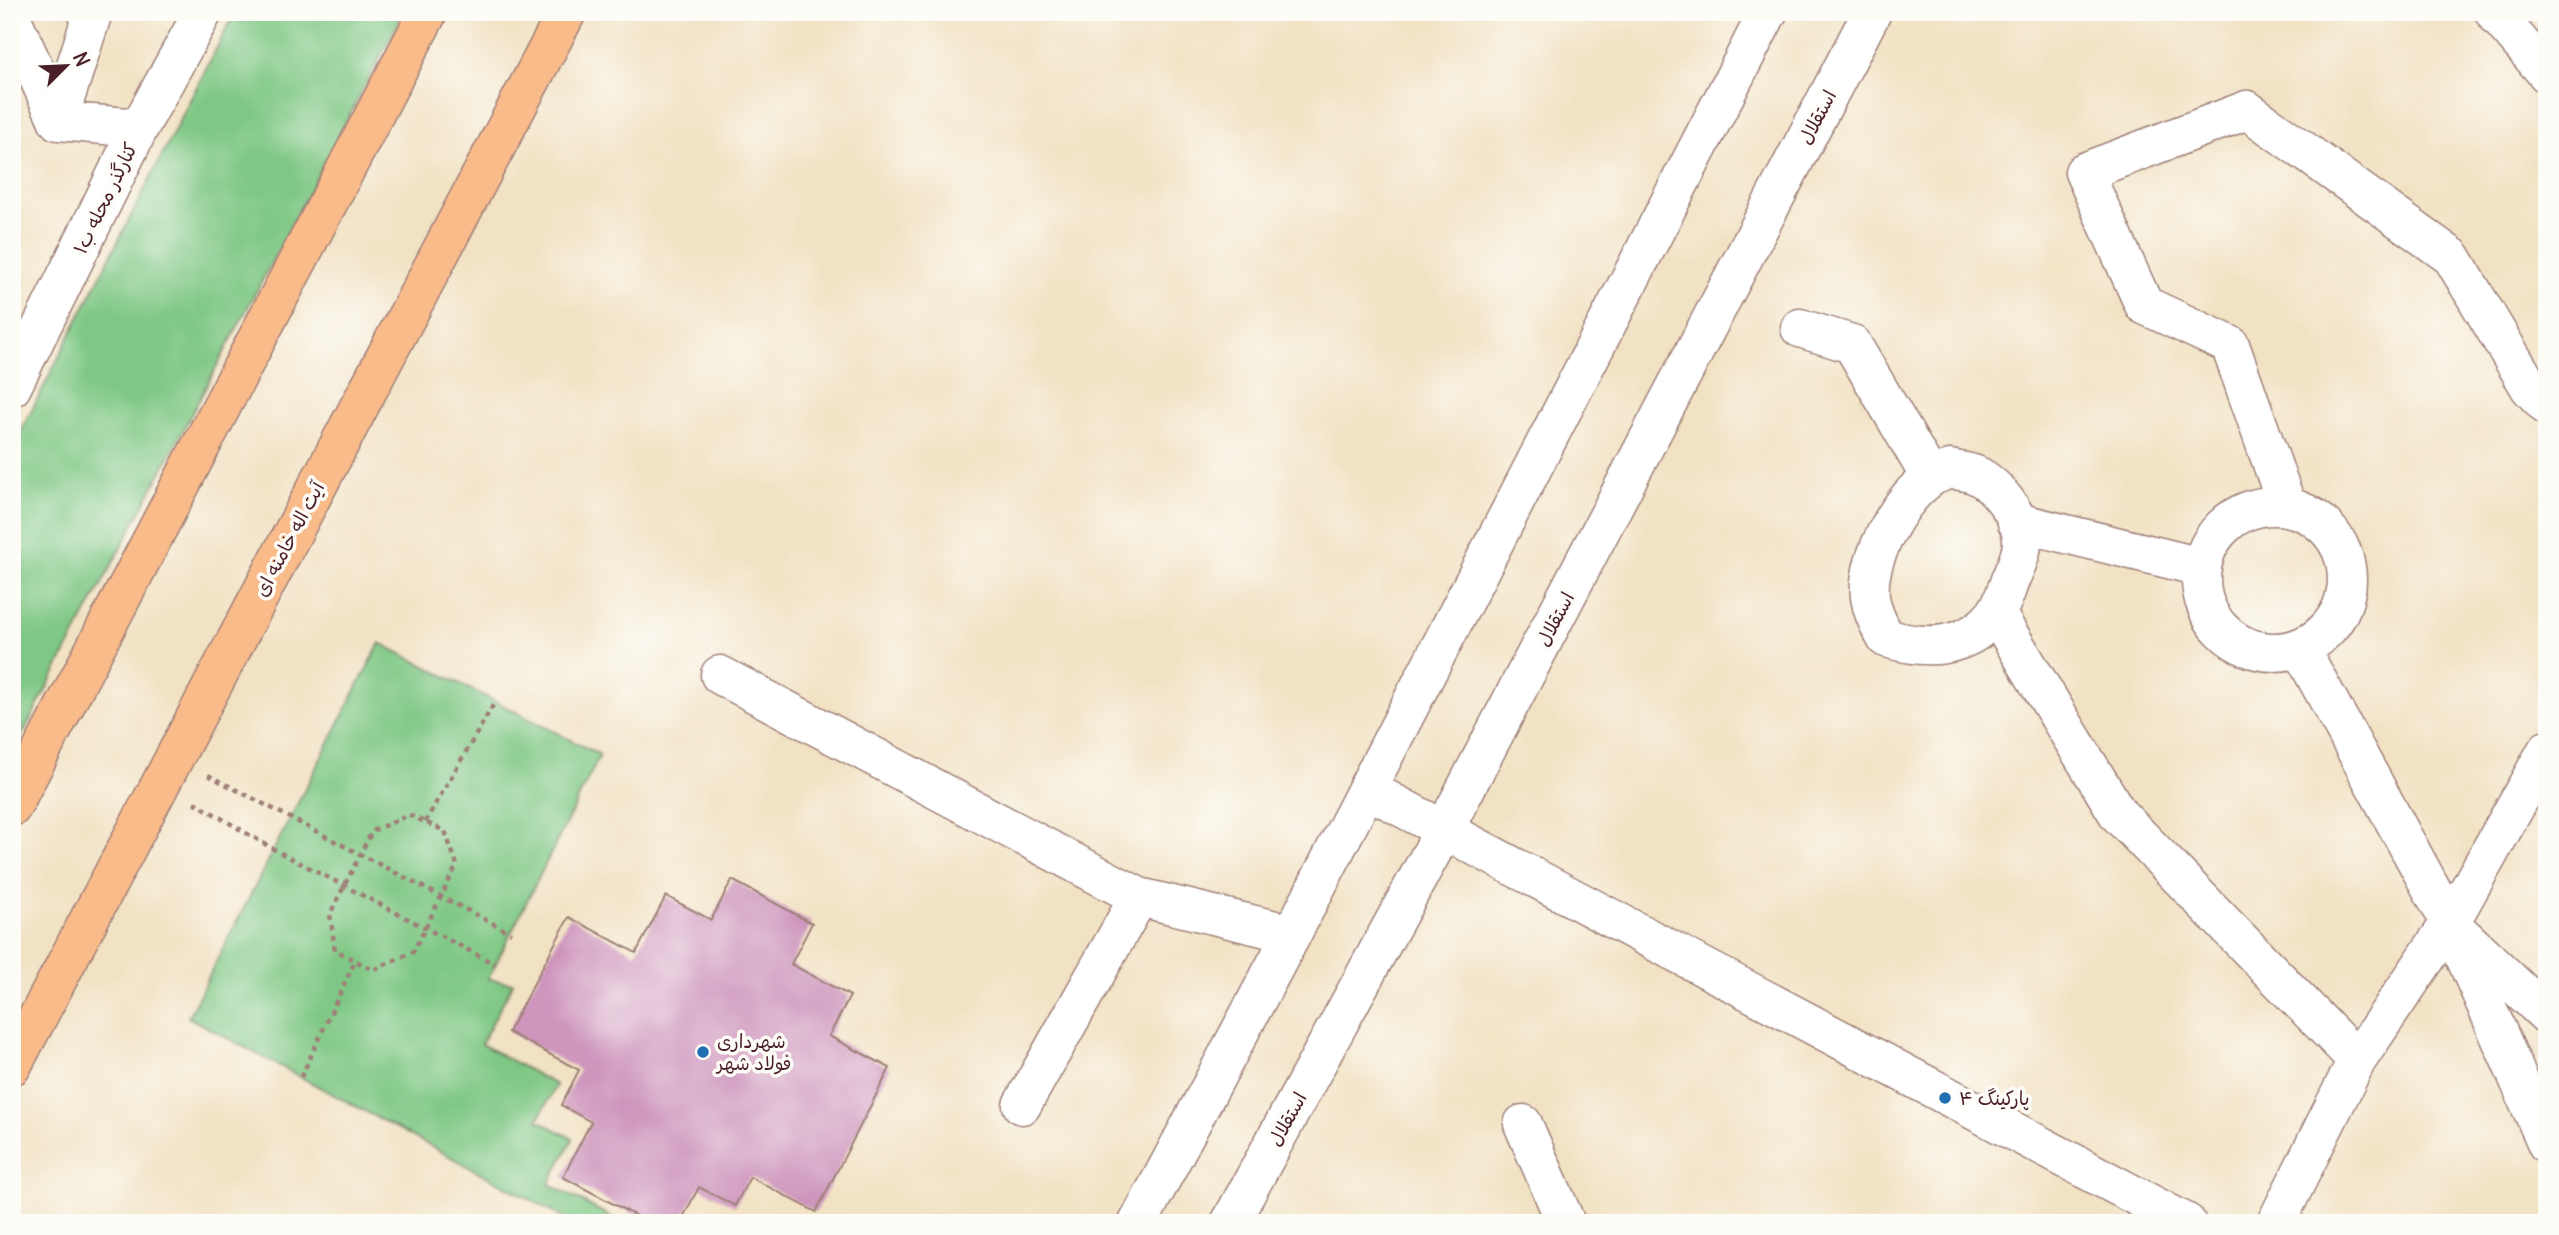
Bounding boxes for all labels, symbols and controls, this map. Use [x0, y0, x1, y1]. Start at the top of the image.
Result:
north arrow [32, 32, 102, 102]
text: N [68, 48, 95, 70]
street label: استقلال [1793, 86, 1841, 148]
street label: کنارگذر محله ب۱ [68, 138, 142, 258]
street label: آیت اله خامنه ای [249, 476, 330, 600]
street label: استقلال [1531, 588, 1579, 650]
place label: شهرداری فولاد شهر [715, 1029, 791, 1075]
marker: شهرداری فولاد شهر [695, 1044, 711, 1060]
place label: پارکینگ ۴ [1959, 1086, 2030, 1111]
street label: استقلال [1262, 1088, 1312, 1150]
marker: پارکینگ ۴ [1937, 1090, 1953, 1106]

